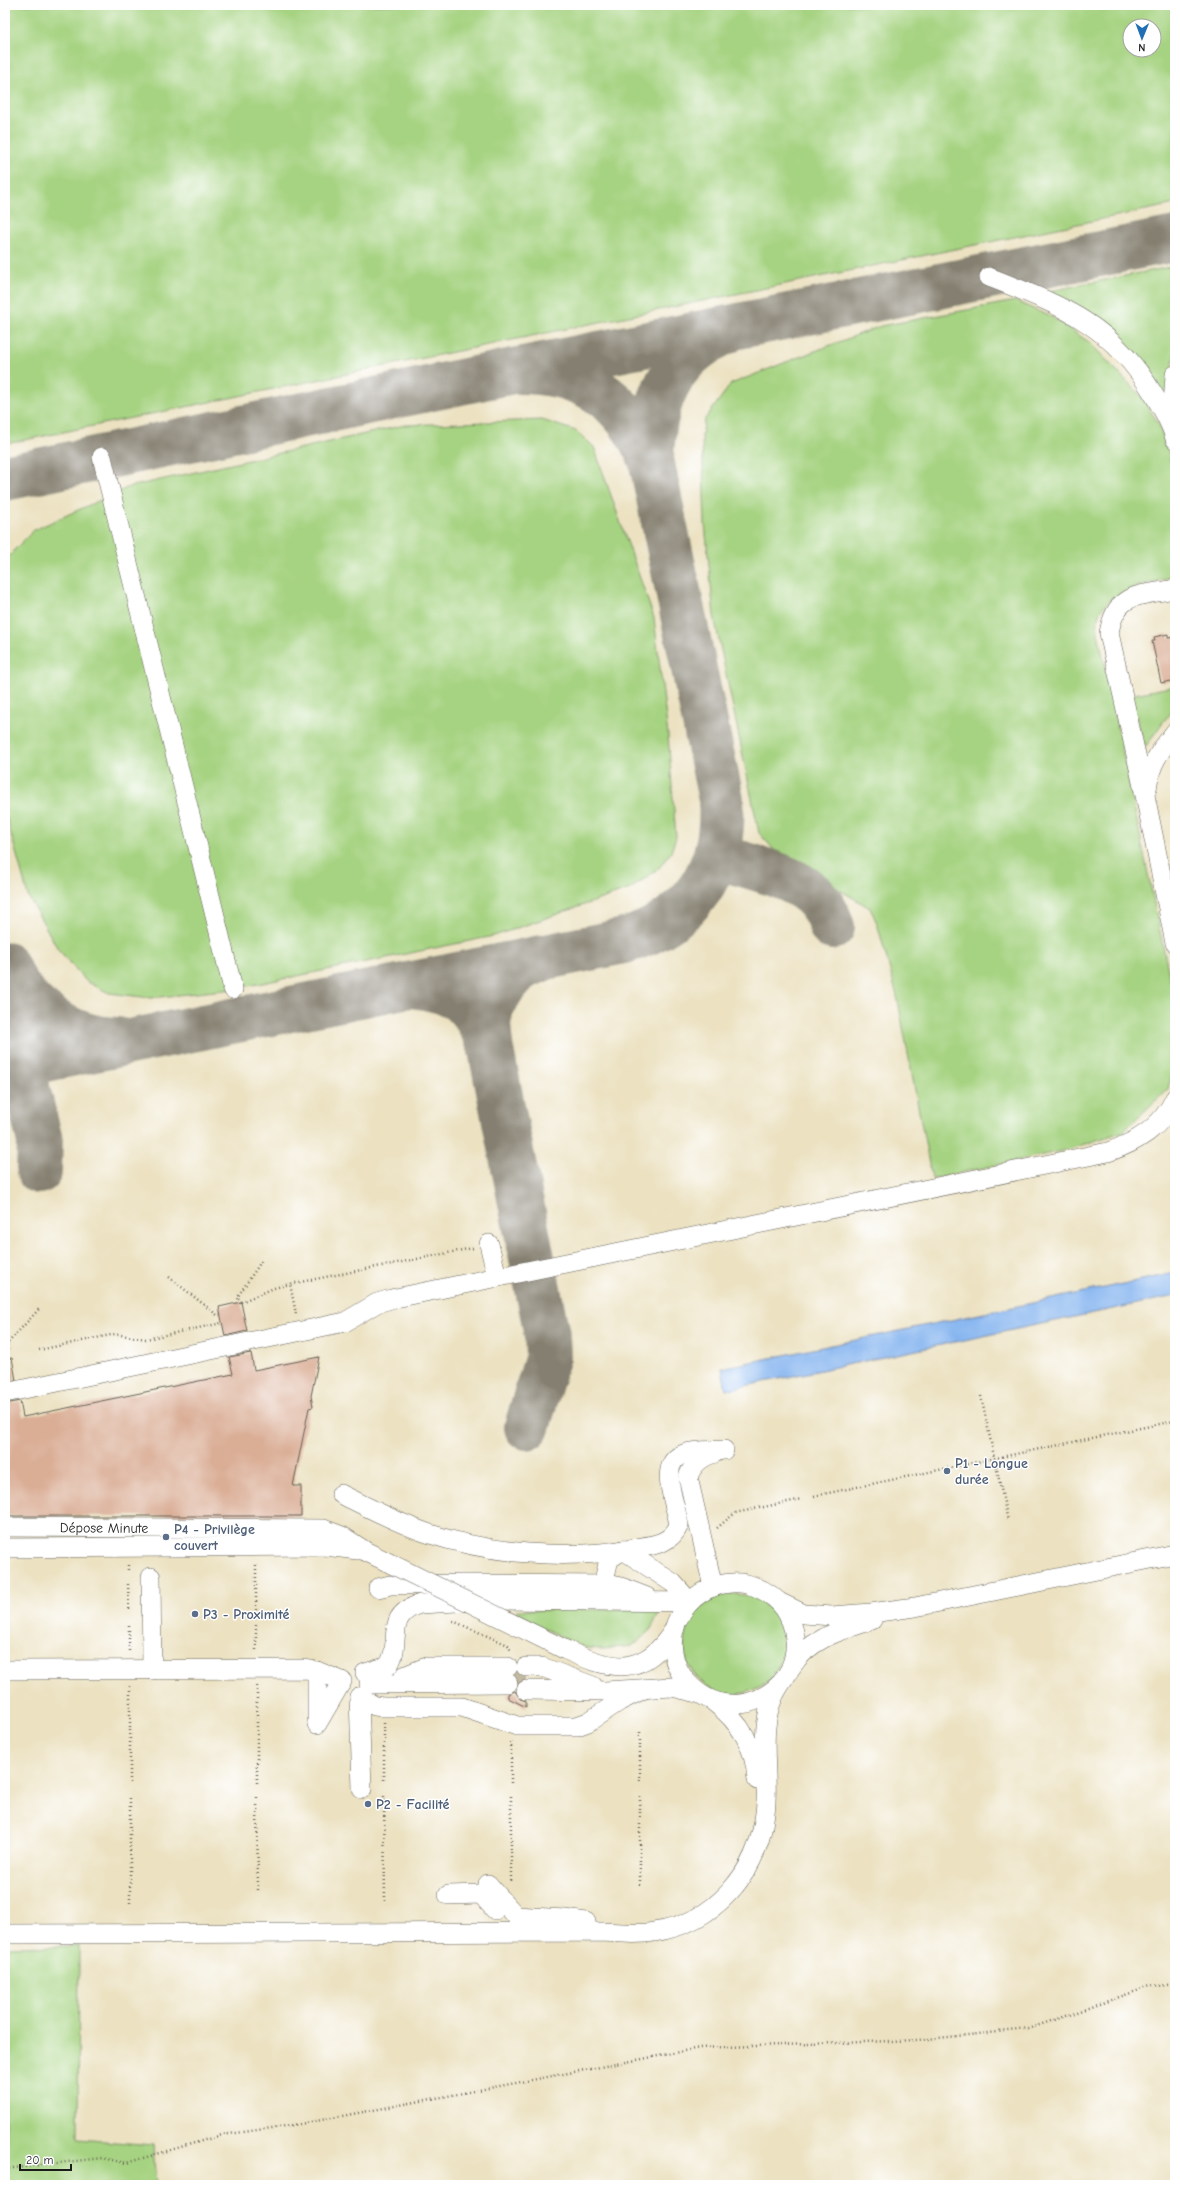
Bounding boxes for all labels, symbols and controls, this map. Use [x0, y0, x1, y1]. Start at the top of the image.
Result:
north arrow [1122, 18, 1162, 58]
text: N [1138, 41, 1146, 54]
place label: P1 - Longue durée [955, 1455, 1028, 1488]
marker: P1 - Longue durée [942, 1466, 952, 1476]
street label: Dépose Minute [60, 1519, 148, 1536]
place label: P4 - Privilège couvert [174, 1521, 255, 1554]
marker: P4 - Privilège couvert [161, 1532, 171, 1542]
place label: P3 - Proximité [203, 1606, 289, 1623]
marker: P3 - Proximité [190, 1609, 200, 1619]
place label: P2 - Facilité [376, 1796, 450, 1813]
marker: P2 - Facilité [363, 1799, 373, 1809]
scale bar [20, 2146, 71, 2172]
text: 20 m [26, 2153, 54, 2167]

